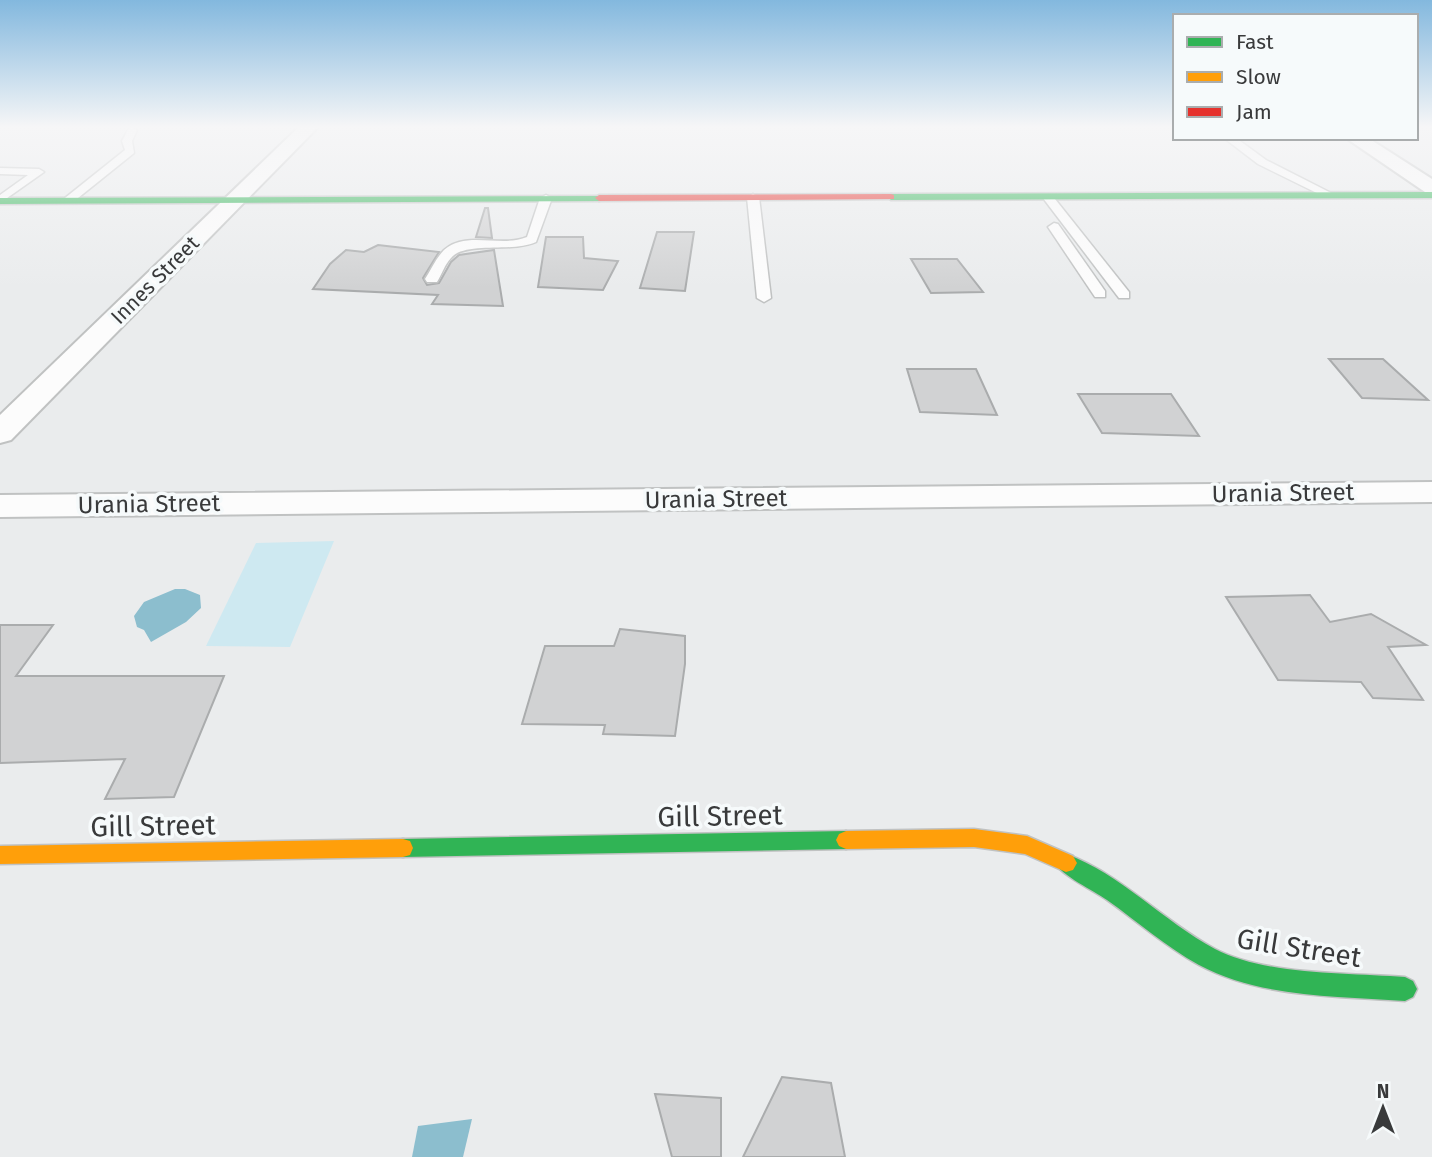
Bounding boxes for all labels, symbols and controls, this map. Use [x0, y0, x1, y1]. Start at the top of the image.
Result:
legend [1173, 14, 1418, 140]
text: Fast [1236, 29, 1274, 55]
text: Slow [1236, 64, 1281, 90]
text: Jam [1236, 99, 1272, 125]
street label: Innes Street [105, 230, 205, 330]
street label: Urania Street [1211, 478, 1355, 508]
street label: Urania Street [644, 484, 788, 514]
street label: Urania Street [77, 489, 221, 519]
street label: Gill Street [657, 798, 784, 834]
street label: Gill Street [90, 808, 217, 844]
street label: Gill Street [1235, 922, 1364, 974]
north arrow [1348, 1073, 1418, 1143]
text: N [1377, 1080, 1389, 1103]

